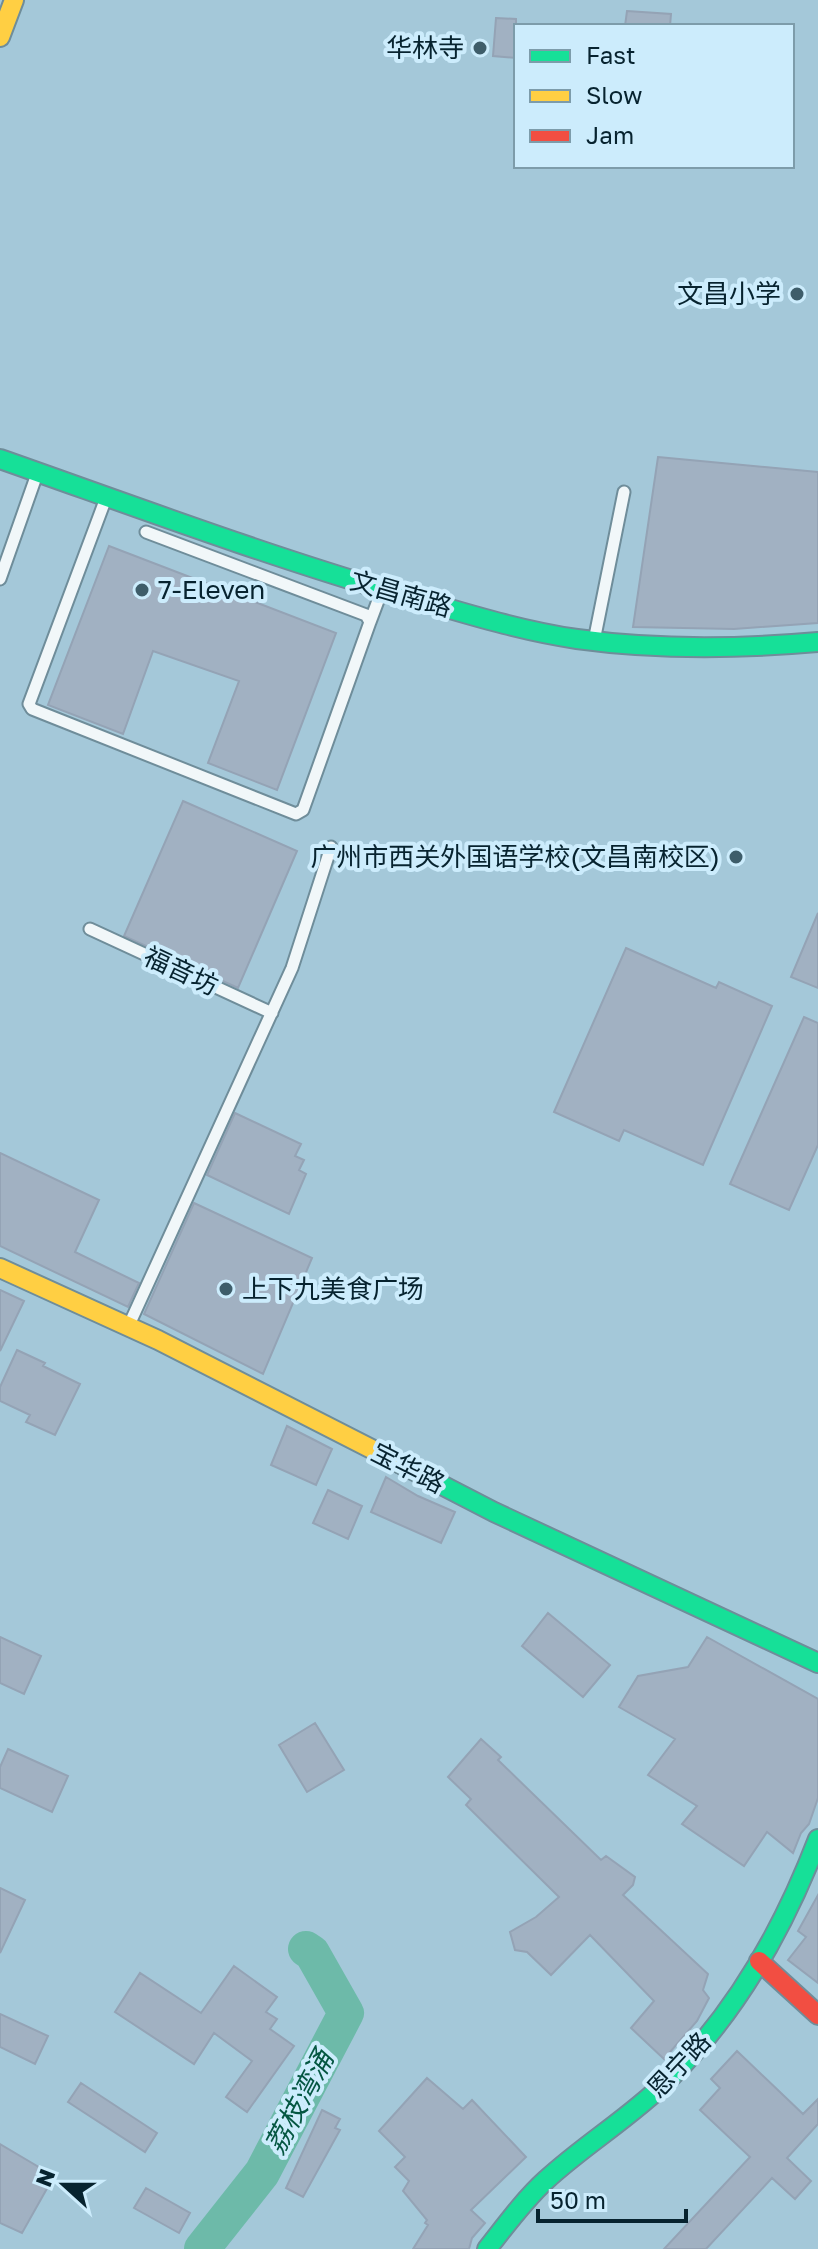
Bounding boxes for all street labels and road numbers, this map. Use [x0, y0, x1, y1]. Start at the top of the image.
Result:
street label: 文昌南路 [347, 564, 455, 623]
street label: 福音坊 [139, 940, 223, 1001]
street label: 宝华路 [366, 1436, 450, 1499]
street label: 恩宁路 [641, 2026, 717, 2104]

